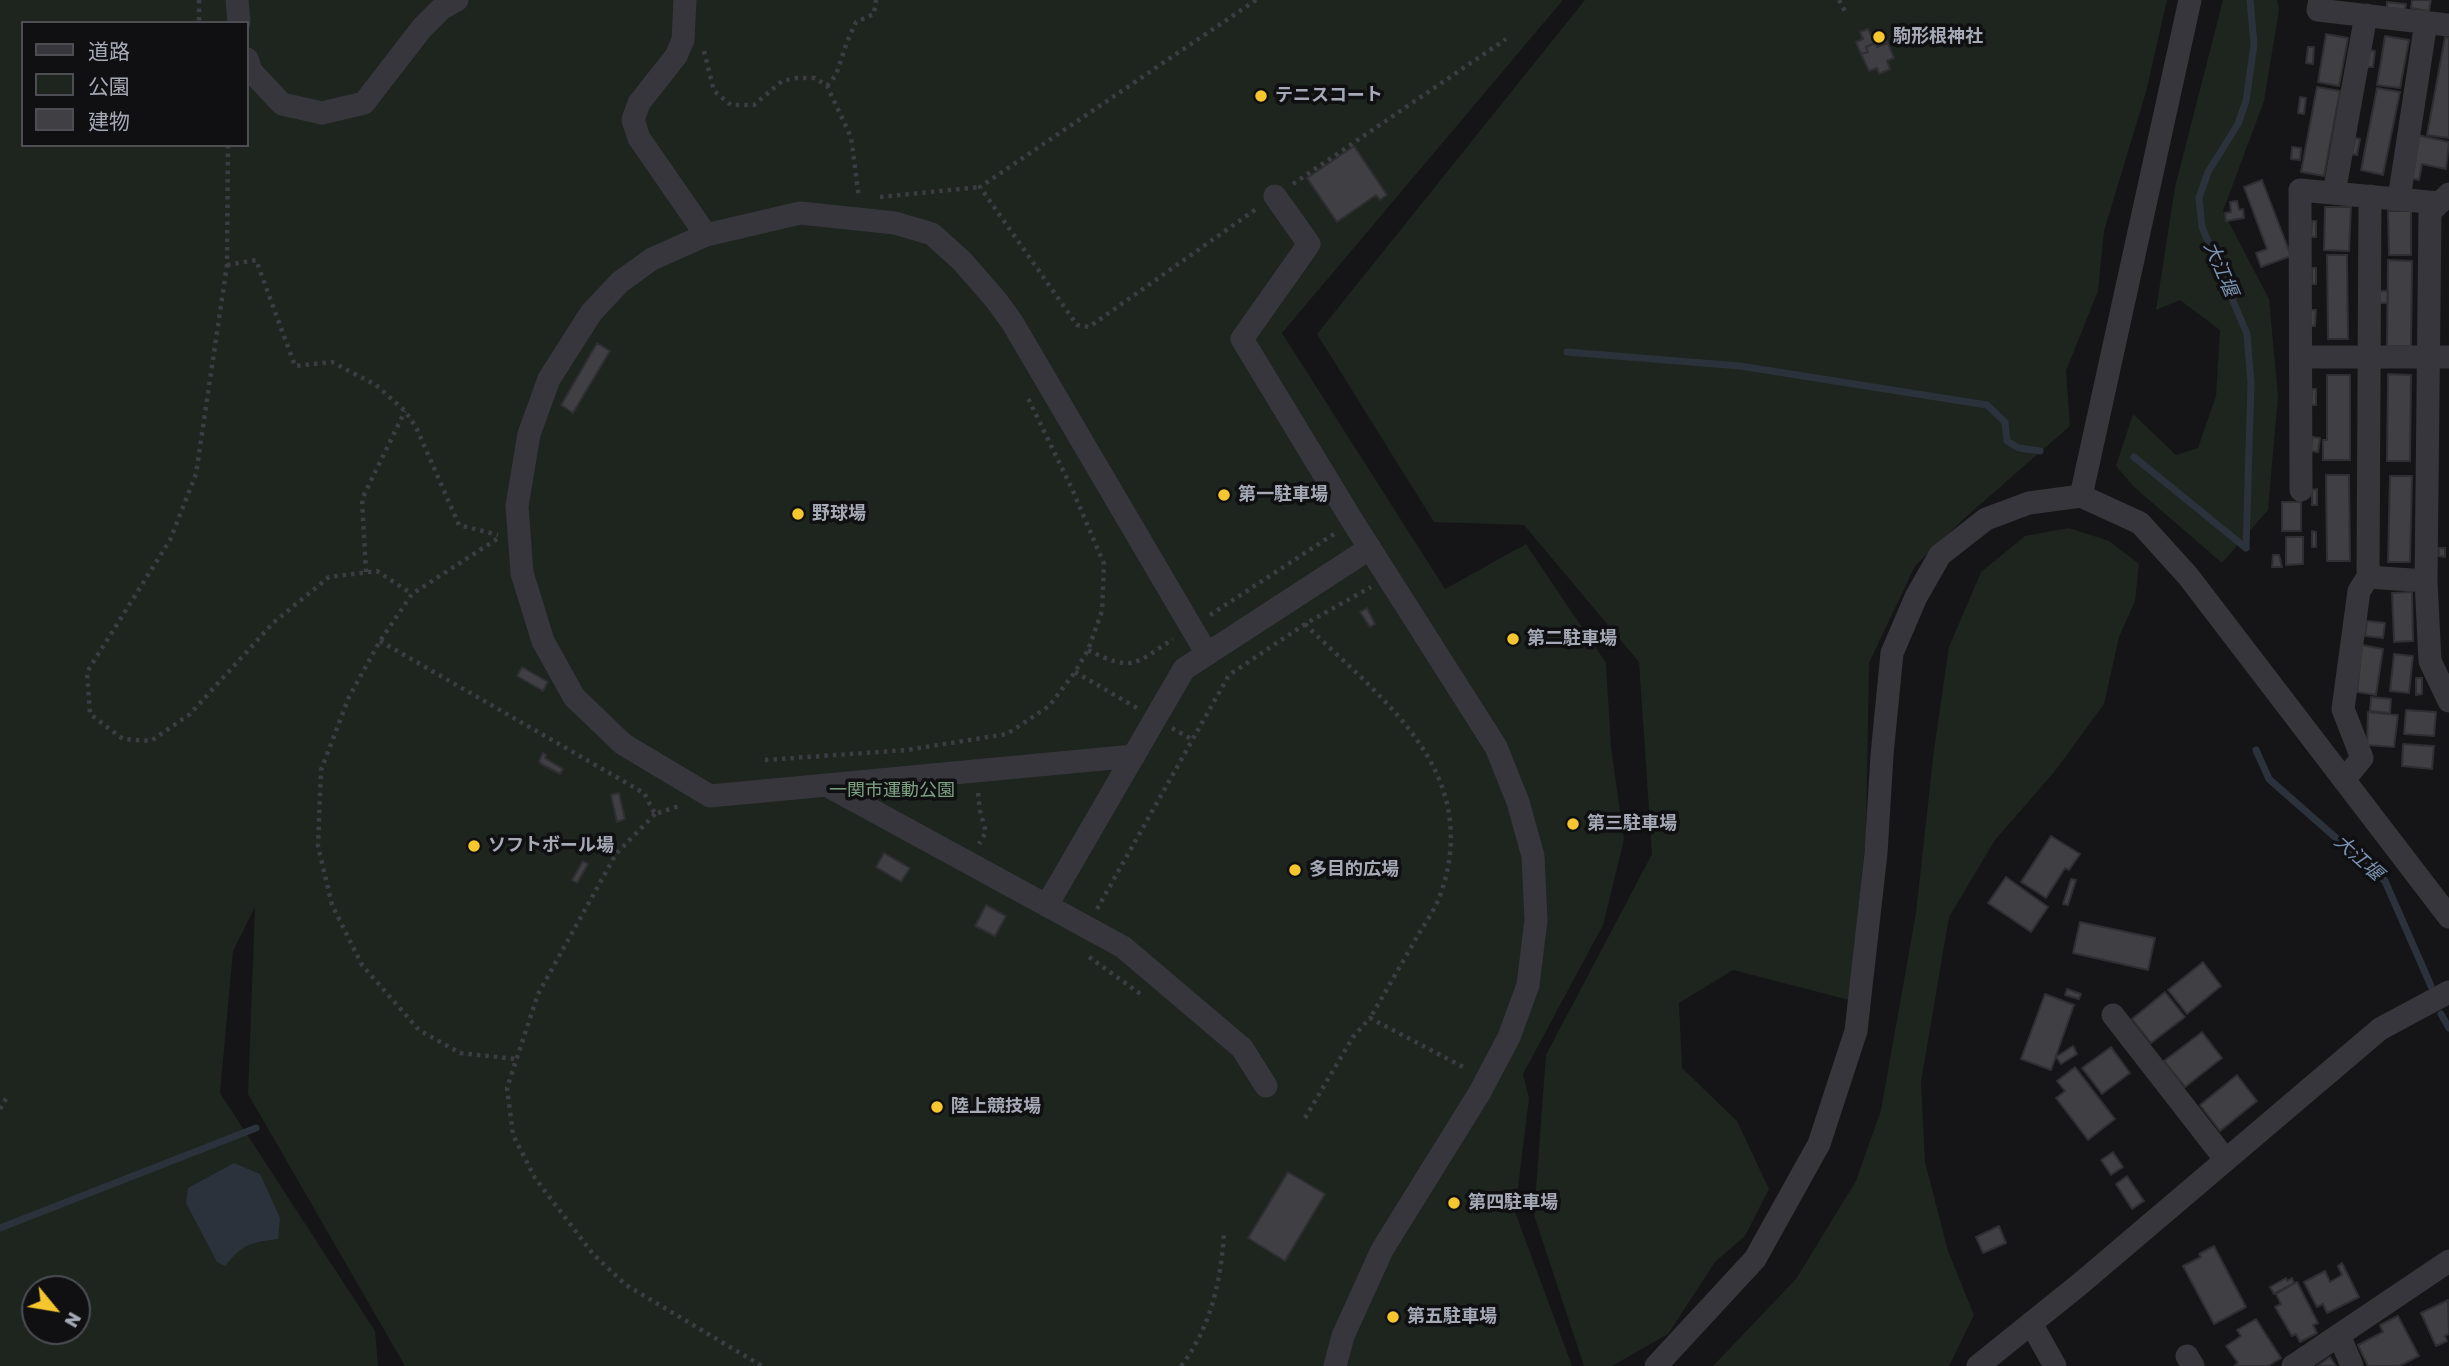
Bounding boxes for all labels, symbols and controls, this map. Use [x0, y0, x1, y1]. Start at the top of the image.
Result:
legend [21, 21, 248, 147]
place label: 駒形根神社 [1893, 26, 1983, 48]
marker: 駒形根神社 [1871, 29, 1887, 45]
text: 道路 [88, 39, 130, 64]
text: 公園 [88, 74, 130, 99]
place label: テニスコート [1275, 85, 1383, 107]
marker: テニスコート [1253, 88, 1269, 104]
text: 建物 [88, 109, 130, 134]
water label: 大江堰 [2198, 238, 2242, 300]
place label: 第一駐車場 [1238, 484, 1328, 506]
marker: 第一駐車場 [1216, 487, 1232, 503]
place label: 野球場 [812, 503, 866, 525]
marker: 野球場 [790, 506, 806, 522]
place label: 第二駐車場 [1527, 628, 1617, 650]
marker: 第二駐車場 [1505, 631, 1521, 647]
park label: 一関市運動公園 [829, 780, 955, 802]
place label: 第三駐車場 [1587, 813, 1677, 835]
marker: 第三駐車場 [1565, 816, 1581, 832]
water label: 大江堰 [2329, 830, 2387, 886]
place label: ソフトボール場 [488, 835, 614, 857]
marker: ソフトボール場 [466, 838, 482, 854]
place label: 多目的広場 [1309, 859, 1399, 881]
marker: 多目的広場 [1287, 862, 1303, 878]
place label: 陸上競技場 [951, 1096, 1041, 1118]
marker: 陸上競技場 [929, 1099, 945, 1115]
place label: 第四駐車場 [1468, 1192, 1558, 1214]
marker: 第四駐車場 [1446, 1195, 1462, 1211]
north arrow [21, 1275, 91, 1345]
place label: 第五駐車場 [1407, 1306, 1497, 1328]
text: N [60, 1308, 86, 1331]
marker: 第五駐車場 [1385, 1309, 1401, 1325]

